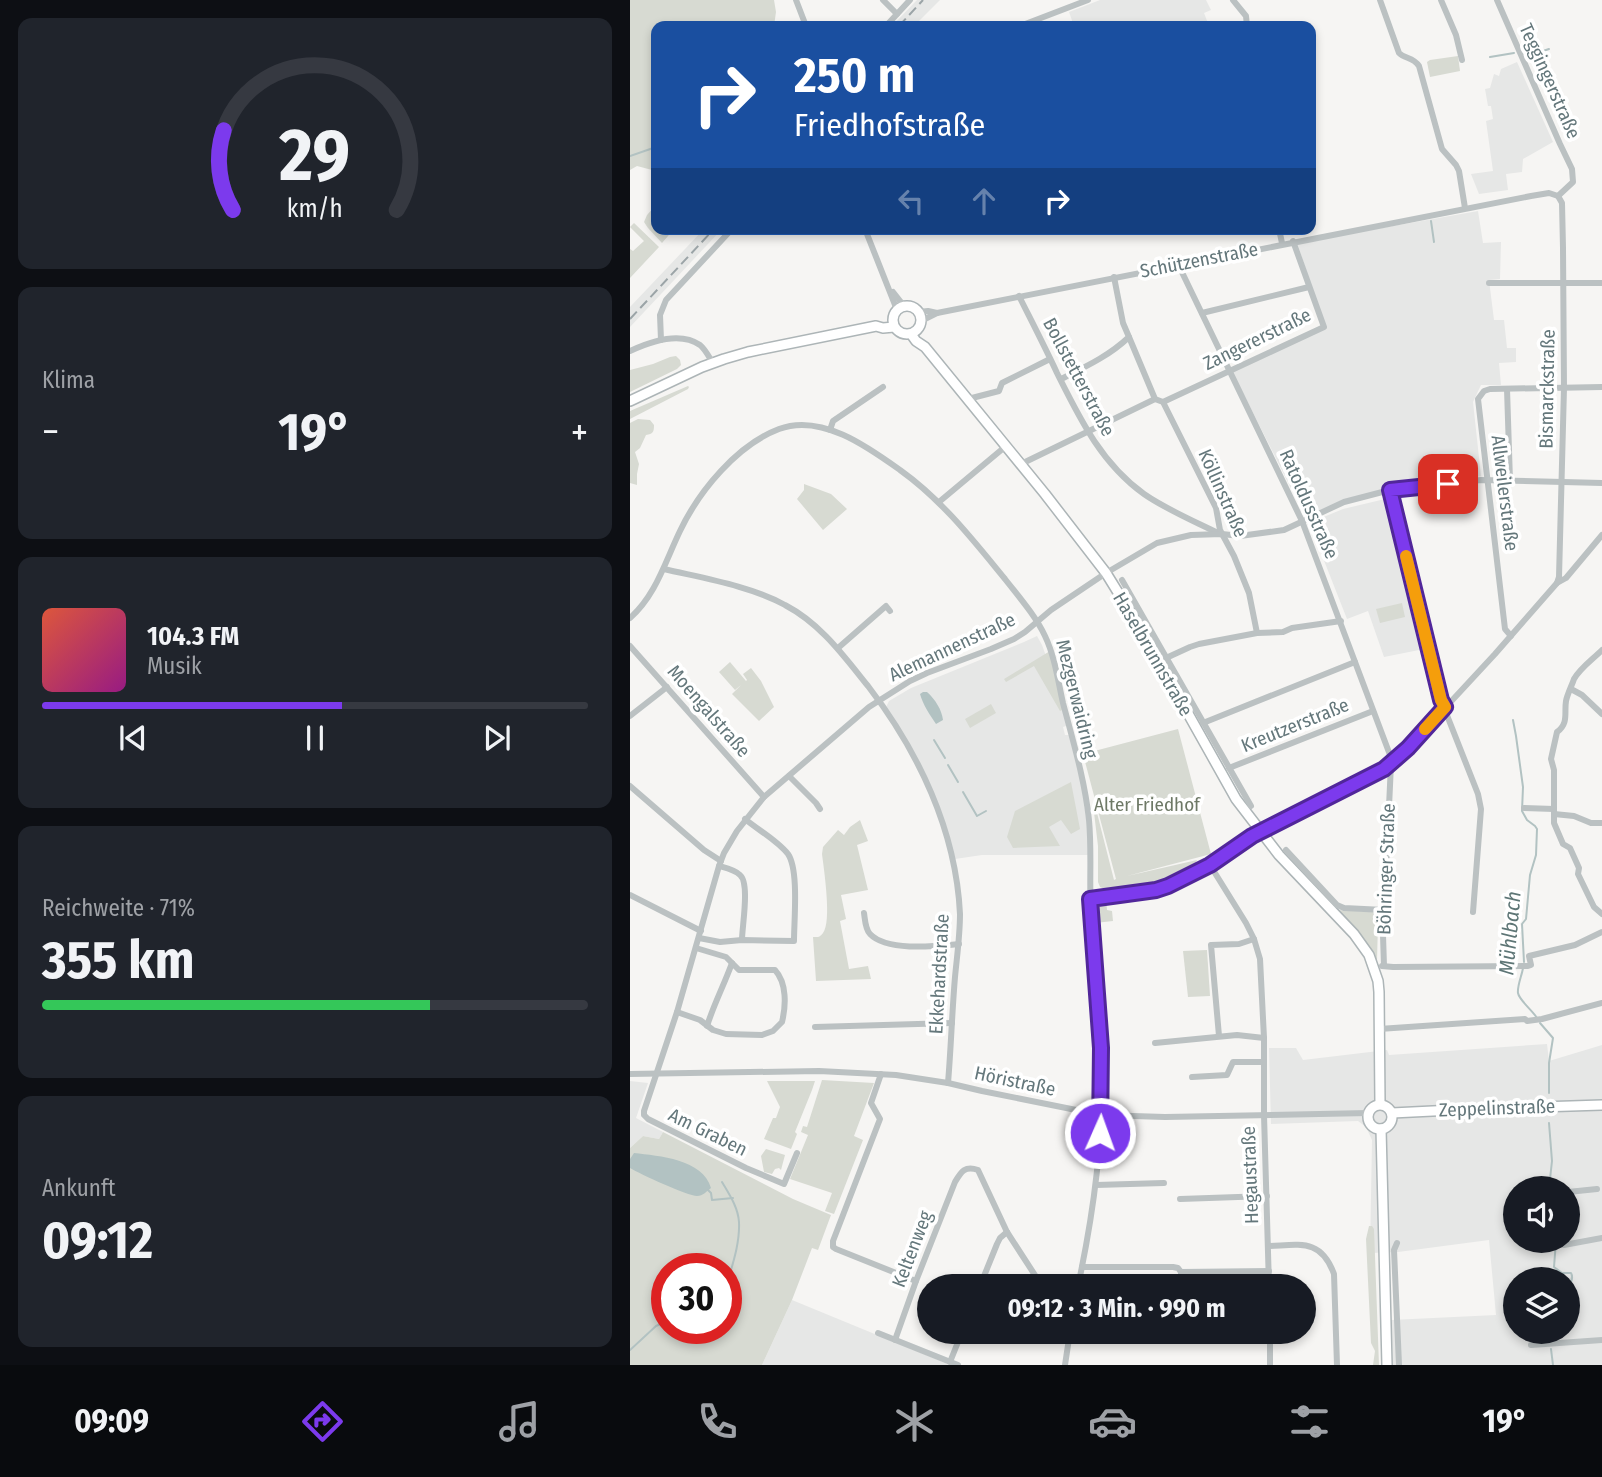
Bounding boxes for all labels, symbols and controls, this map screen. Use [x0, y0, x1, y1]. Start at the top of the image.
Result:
street label: Teggingerstraße [1514, 20, 1586, 142]
text: 250 m [794, 46, 915, 105]
icon: right [679, 49, 770, 140]
text: Friedhofstraße [794, 106, 985, 144]
text: 29 [279, 112, 350, 199]
icon: left [892, 182, 930, 220]
icon: ahead [965, 182, 1003, 220]
icon: right [1038, 182, 1076, 220]
text: km/h [287, 194, 343, 224]
street label: Schützenstraße [1138, 237, 1260, 283]
street label: Zangererstraße [1199, 303, 1315, 375]
street label: Bollstetterstraße [1038, 314, 1120, 440]
street label: Bismarckstraße [1534, 329, 1560, 449]
text: Klima [42, 366, 95, 394]
text: 19° [278, 401, 352, 464]
text: − [42, 409, 59, 455]
text: + [571, 409, 588, 455]
street label: Allweilerstraße [1486, 434, 1524, 552]
street label: Köllinstraße [1193, 445, 1253, 541]
street label: Ratoldusstraße [1275, 446, 1343, 562]
pin [1418, 454, 1478, 514]
icon: arrive [1429, 465, 1467, 503]
street label: Haselbrunnstraße [1108, 588, 1198, 720]
street label: Alemannenstraße [885, 608, 1019, 686]
text: 104.3 FM [147, 621, 239, 652]
street label: Mezgerwaidring [1051, 637, 1103, 761]
text: Musik [147, 652, 202, 680]
street label: Moengalstraße [663, 660, 755, 762]
street label: Kreutzerstraße [1238, 693, 1352, 757]
icon: previous [114, 719, 152, 757]
icon: pause [296, 719, 334, 757]
icon: next [478, 719, 516, 757]
park label: Alter Friedhof [1094, 793, 1201, 816]
street label: Böhringer Straße [1372, 803, 1400, 935]
water label: Mühlbach [1493, 890, 1527, 976]
text: Reichweite · 71% [42, 894, 195, 922]
street label: Ekkehardstraße [924, 913, 954, 1035]
text: 355 km [42, 929, 194, 992]
street label: Höristraße [972, 1061, 1058, 1101]
street label: Zeppelinstraße [1438, 1094, 1556, 1122]
position arrow [1063, 1096, 1137, 1170]
street label: Am Graben [665, 1103, 751, 1161]
street label: Hegaustraße [1237, 1126, 1263, 1224]
text: Ankunft [42, 1174, 116, 1202]
map controls [1503, 1176, 1580, 1344]
button: sound [1503, 1176, 1580, 1253]
street label: Keltenweg [887, 1207, 937, 1291]
text: 09:12 [42, 1209, 153, 1272]
speed limit sign: 30 [651, 1253, 742, 1344]
button: layers [1503, 1267, 1580, 1344]
text: 09:12 · 3 Min. · 990 m [1007, 1293, 1226, 1324]
icon: directions [298, 1397, 347, 1446]
icon: music [495, 1397, 544, 1446]
icon: phone [693, 1397, 742, 1446]
icon: climate [890, 1397, 939, 1446]
icon: car [1088, 1397, 1137, 1446]
icon: filters [1285, 1397, 1334, 1446]
text: 09:09 [74, 1402, 149, 1440]
text: 19° [1483, 1402, 1528, 1440]

